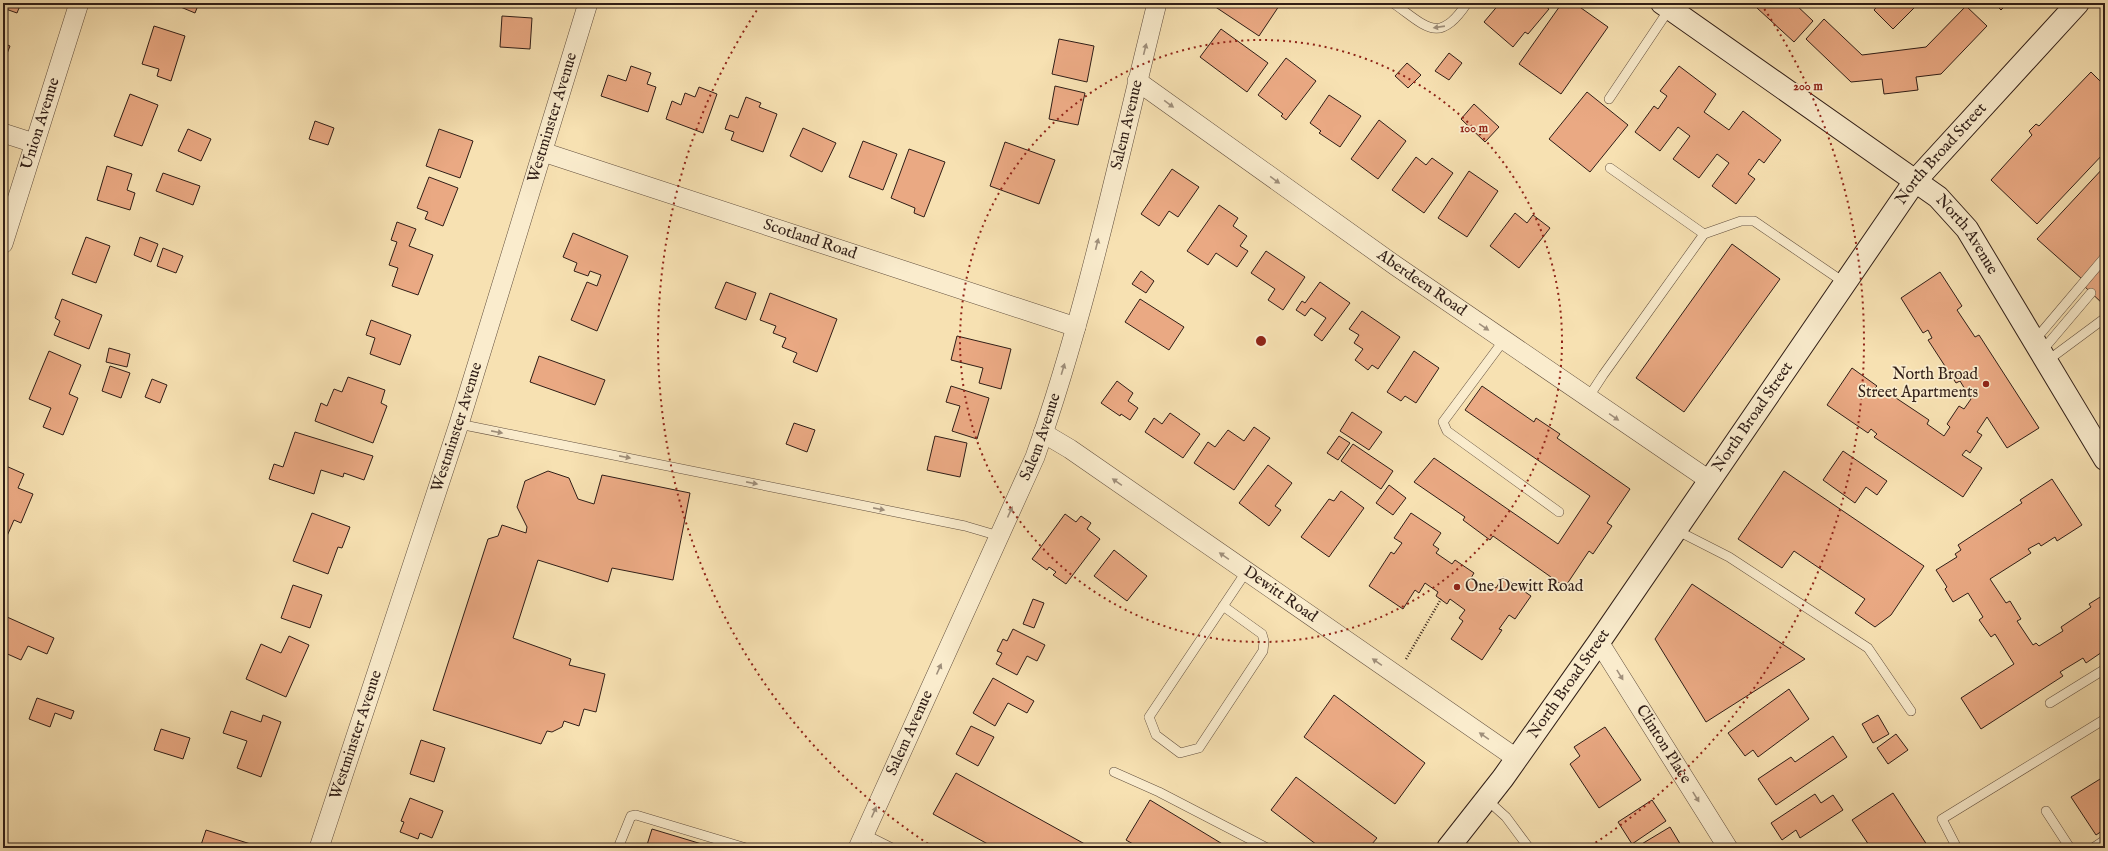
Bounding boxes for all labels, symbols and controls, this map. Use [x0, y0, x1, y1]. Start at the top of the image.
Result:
one-way arrow [1433, 24, 1446, 30]
one-way arrow [1143, 43, 1149, 56]
street label: Westminster Avenue [524, 50, 582, 185]
street label: Union Avenue [17, 75, 65, 172]
street label: Salem Avenue [1107, 78, 1148, 172]
text: 200 m [1793, 79, 1823, 94]
street label: North Broad Street [1891, 99, 1992, 209]
one-way arrow [1164, 100, 1174, 108]
text: 100 m [1460, 121, 1489, 136]
one-way arrow [1269, 176, 1280, 184]
street label: North Avenue [1931, 191, 2002, 278]
street label: Scotland Road [761, 215, 860, 264]
one-way arrow [1094, 237, 1100, 249]
street label: Aberdeen Road [1372, 245, 1470, 321]
one-way arrow [1479, 323, 1489, 331]
centre of rings [1254, 334, 1268, 348]
street label: North Broad Street [1708, 358, 1798, 476]
street label: Westminster Avenue [427, 360, 487, 495]
one-way arrow [1060, 363, 1066, 375]
place label: North Broad Street Apartments [1858, 365, 1978, 403]
marker: North Broad Street Apartments [1981, 379, 1991, 389]
street label: Salem Avenue [1016, 391, 1066, 484]
one-way arrow [1609, 413, 1620, 420]
one-way arrow [491, 429, 503, 435]
one-way arrow [618, 455, 631, 461]
one-way arrow [1112, 478, 1123, 486]
one-way arrow [746, 480, 758, 486]
one-way arrow [873, 506, 886, 512]
one-way arrow [1007, 506, 1013, 517]
one-way arrow [1219, 552, 1229, 560]
street label: Dewitt Road [1239, 562, 1321, 627]
place label: One Dewitt Road [1465, 577, 1584, 597]
marker: One Dewitt Road [1452, 582, 1462, 592]
street label: North Broad Street [1524, 625, 1615, 743]
one-way arrow [1372, 658, 1382, 666]
one-way arrow [936, 663, 942, 674]
street label: Westminster Avenue [326, 668, 387, 802]
one-way arrow [1616, 669, 1623, 681]
street label: Salem Avenue [882, 687, 938, 779]
street label: Clinton Place [1631, 701, 1695, 788]
one-way arrow [1479, 732, 1489, 740]
one-way arrow [1692, 792, 1700, 802]
one-way arrow [871, 807, 877, 818]

